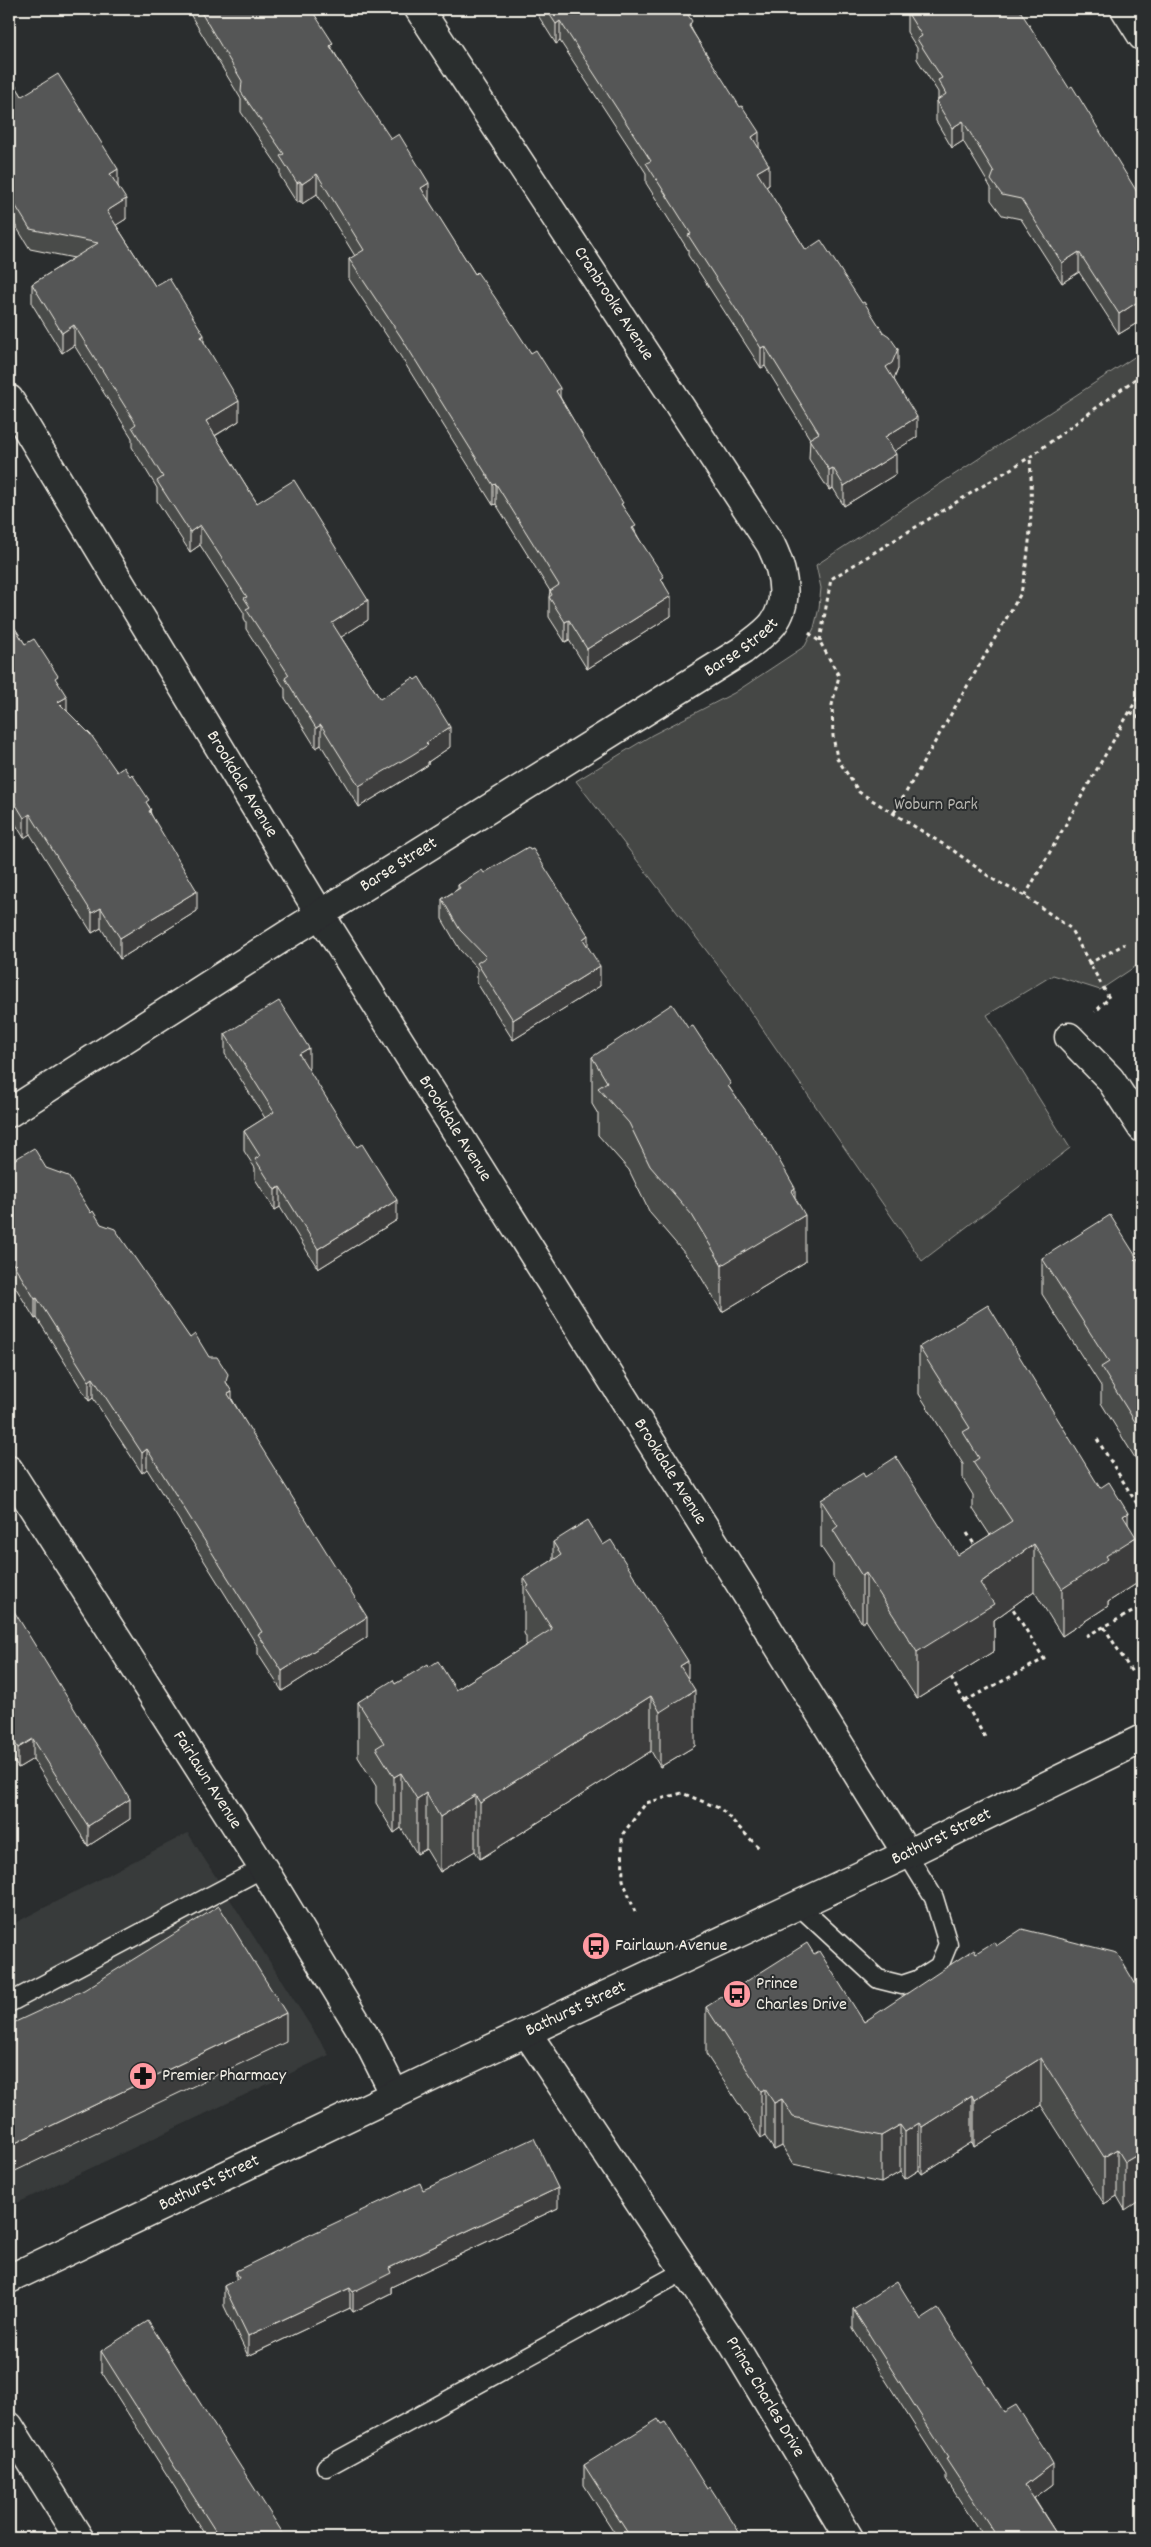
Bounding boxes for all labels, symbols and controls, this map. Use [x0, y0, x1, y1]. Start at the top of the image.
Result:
street label: Cranbrooke Avenue [567, 242, 659, 366]
street label: Barse Street [700, 613, 786, 684]
street label: Brookdale Avenue [200, 726, 284, 843]
park label: Woburn Park [894, 793, 978, 818]
street label: Barse Street [355, 831, 443, 899]
street label: Brookdale Avenue [412, 1071, 497, 1187]
street label: Brookdale Avenue [627, 1414, 713, 1530]
street label: Fairlawn Avenue [166, 1726, 248, 1834]
street label: Bathurst Street [887, 1802, 996, 1872]
bus stop icon: Fairlawn Avenue [581, 1931, 611, 1961]
place label: Fairlawn Avenue [615, 1934, 728, 1959]
place label: Prince Charles Drive [756, 1972, 847, 2018]
street label: Bathurst Street [522, 1975, 631, 2043]
bus stop icon: Prince Charles Drive [722, 1979, 752, 2009]
pharmacy icon: Premier Pharmacy [128, 2061, 158, 2091]
place label: Premier Pharmacy [162, 2064, 287, 2089]
street label: Bathurst Street [155, 2148, 264, 2218]
street label: Prince Charles Drive [719, 2332, 811, 2462]

